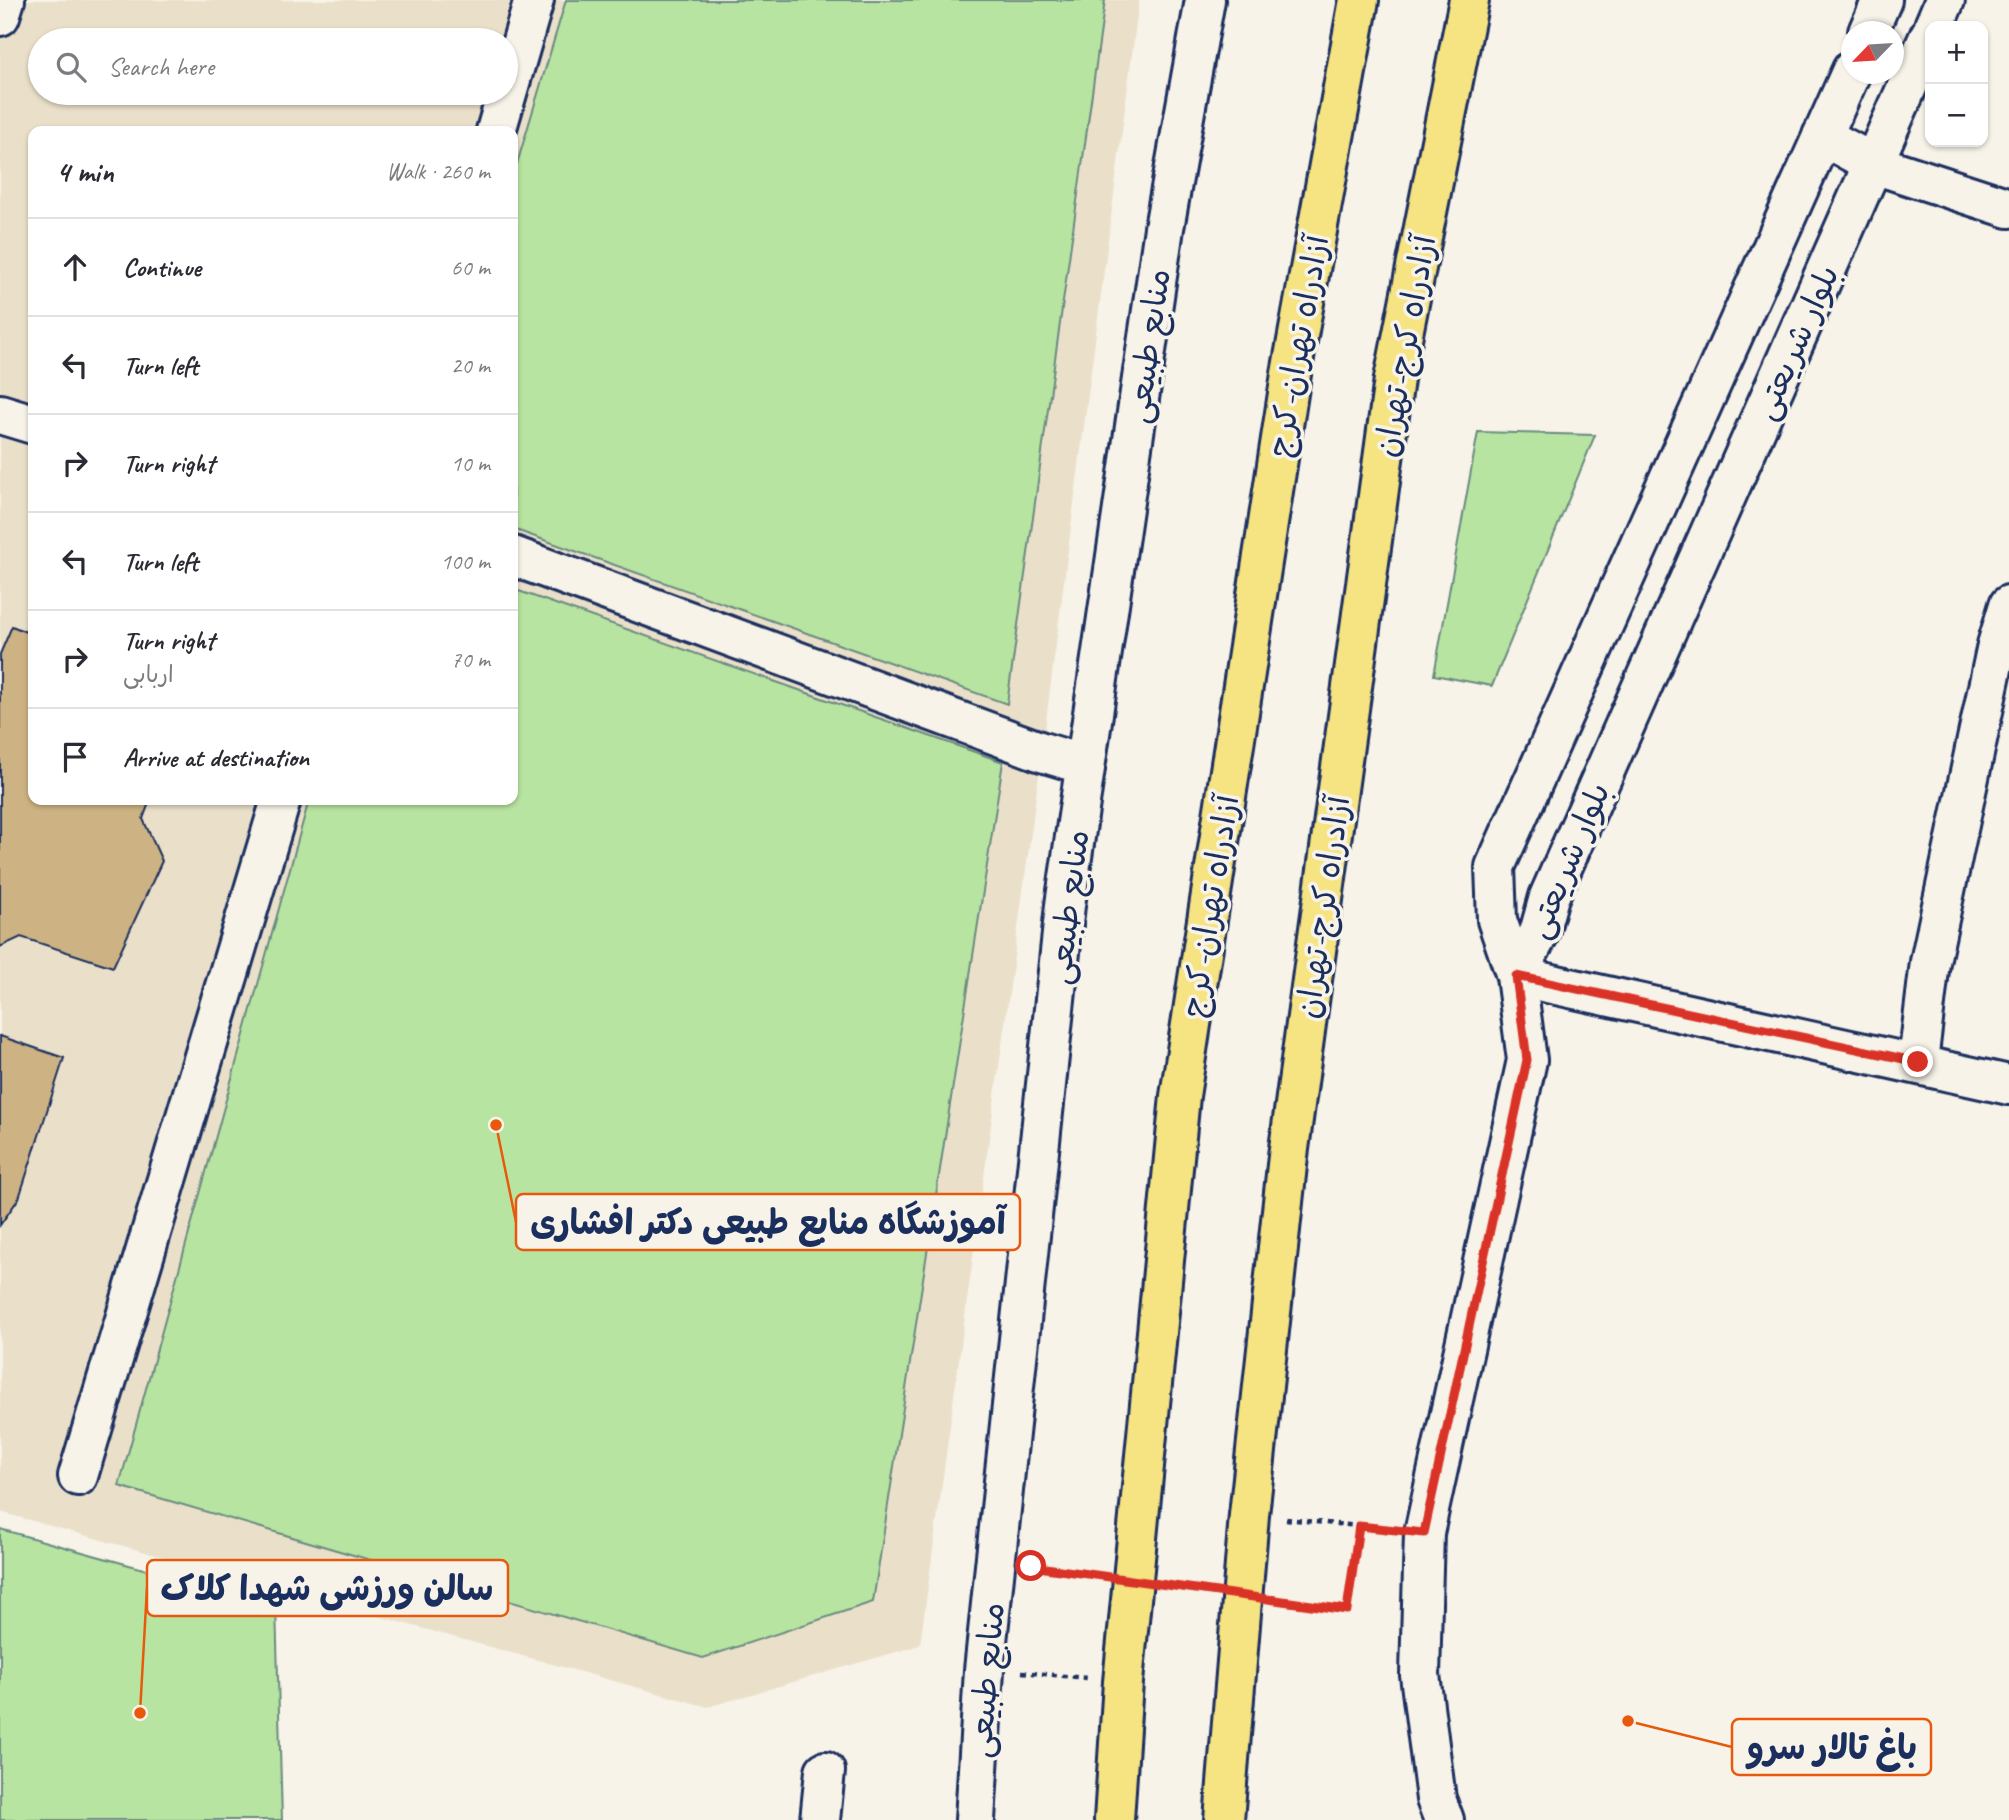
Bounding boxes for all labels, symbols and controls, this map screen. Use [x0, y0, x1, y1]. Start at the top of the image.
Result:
north arrow [1841, 21, 1904, 84]
map controls [1925, 21, 1988, 147]
button: + [1925, 21, 1988, 84]
search box [28, 28, 518, 105]
icon: search [52, 48, 90, 86]
text: Search here [108, 50, 214, 83]
button: − [1925, 84, 1988, 147]
text: 4 min [56, 153, 113, 191]
text: Walk · 260 m [386, 157, 490, 186]
street label: آزادراه تهران-کرج [1258, 230, 1339, 460]
street label: آزادراه کرج-تهران [1365, 230, 1446, 460]
icon: ahead [56, 248, 94, 286]
text: Continue [123, 251, 201, 284]
text: 60 m [451, 253, 490, 282]
street label: بلوار شریعتی [1743, 258, 1849, 426]
street label: منابع طبیعی [1116, 266, 1183, 427]
icon: left [56, 346, 94, 384]
text: Turn left [123, 349, 198, 382]
text: 20 m [451, 351, 490, 380]
icon: right [56, 444, 94, 482]
text: Turn right [123, 447, 214, 480]
text: 10 m [451, 449, 490, 478]
icon: left [56, 542, 94, 580]
text: Turn left [123, 545, 198, 578]
text: 100 m [441, 547, 490, 576]
text: Turn right [123, 624, 214, 657]
icon: right [56, 640, 94, 678]
text: 70 m [451, 645, 490, 674]
text: اربابی [123, 660, 174, 689]
icon: arrive [56, 738, 94, 776]
text: Arrive at destination [123, 741, 309, 774]
street label: بلوار شریعتی [1516, 776, 1619, 945]
street label: آزادراه تهران-کرج [1172, 790, 1250, 1020]
street label: آزادراه کرج-تهران [1287, 791, 1361, 1021]
street label: منابع طبیعی [1038, 827, 1101, 987]
route end [1902, 1046, 1933, 1077]
callout: آموزشگاه منابع طبیعی دکتر افشاری [516, 1194, 1020, 1250]
text: آموزشگاه منابع طبیعی دکتر افشاری [530, 1200, 1008, 1247]
route start [1015, 1550, 1046, 1581]
callout: سالن ورزشی شهدا کلاک [147, 1560, 508, 1616]
text: سالن ورزشی شهدا کلاک [161, 1566, 493, 1611]
street label: منابع طبیعی [958, 1601, 1017, 1760]
callout: باغ تالار سرو [1732, 1719, 1931, 1775]
text: باغ تالار سرو [1745, 1725, 1917, 1772]

